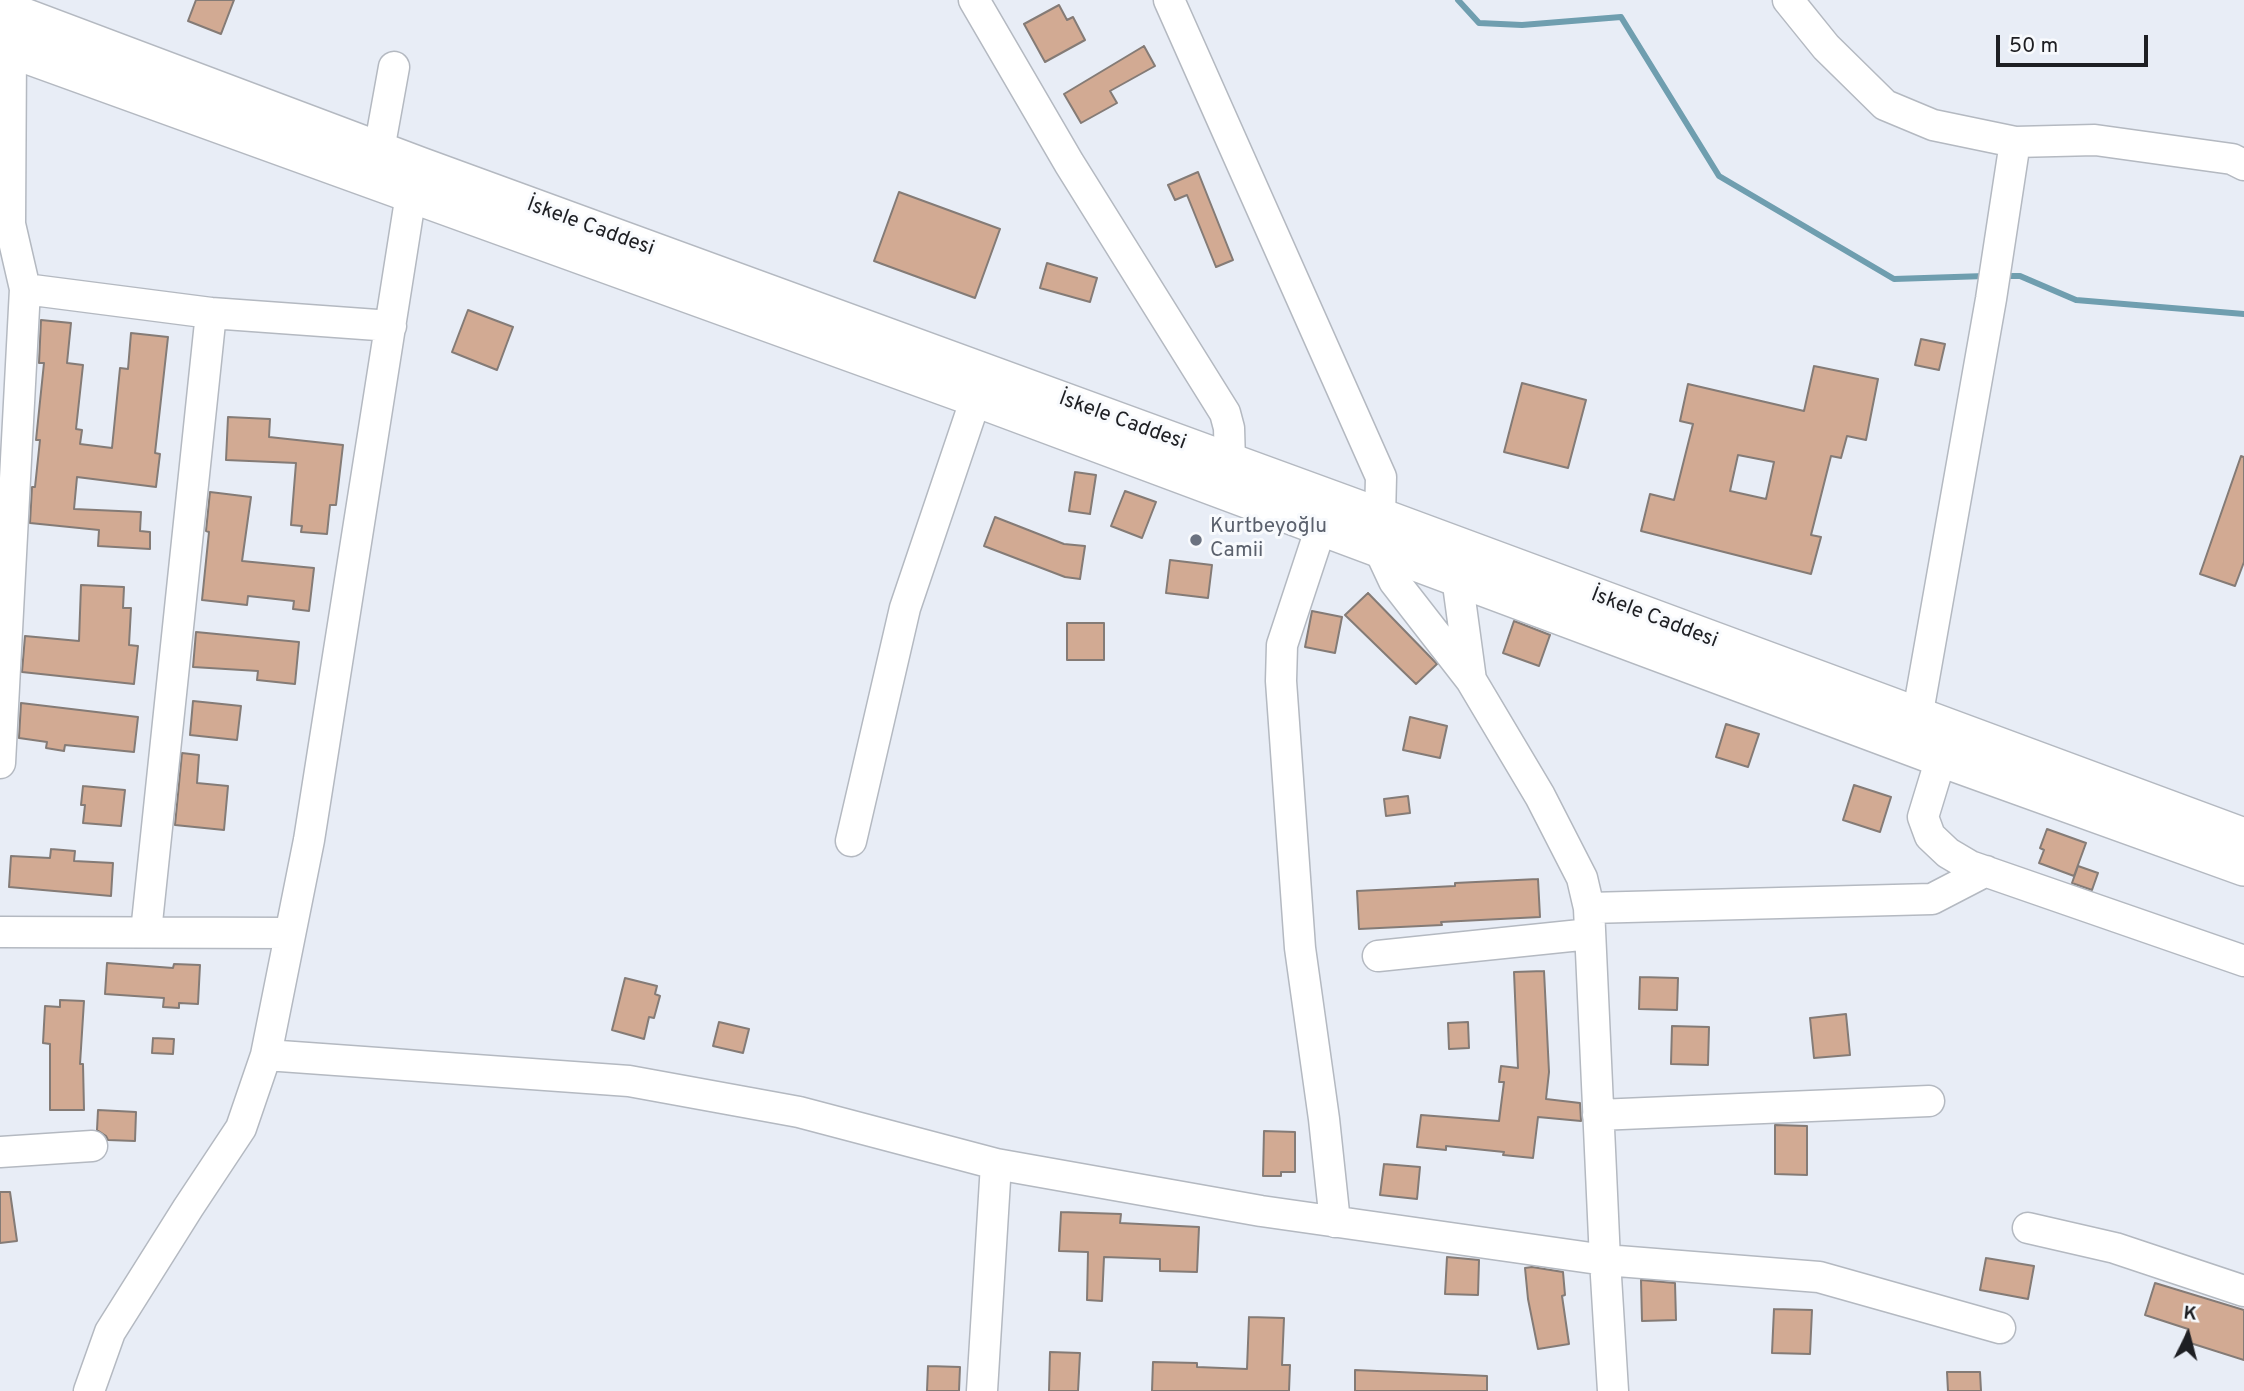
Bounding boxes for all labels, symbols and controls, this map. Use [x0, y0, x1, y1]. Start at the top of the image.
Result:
scale bar [1999, 21, 2151, 65]
text: 50 m [2009, 33, 2058, 60]
street label: İskele Caddesi [523, 193, 657, 263]
street label: İskele Caddesi [1055, 387, 1189, 457]
place label: Kurtbeyoğlu Camii [1210, 515, 1327, 565]
marker: Kurtbeyoğlu Camii [1188, 532, 1204, 548]
street label: İskele Caddesi [1587, 583, 1721, 655]
north arrow [2153, 1300, 2223, 1370]
text: K [2182, 1301, 2198, 1327]

